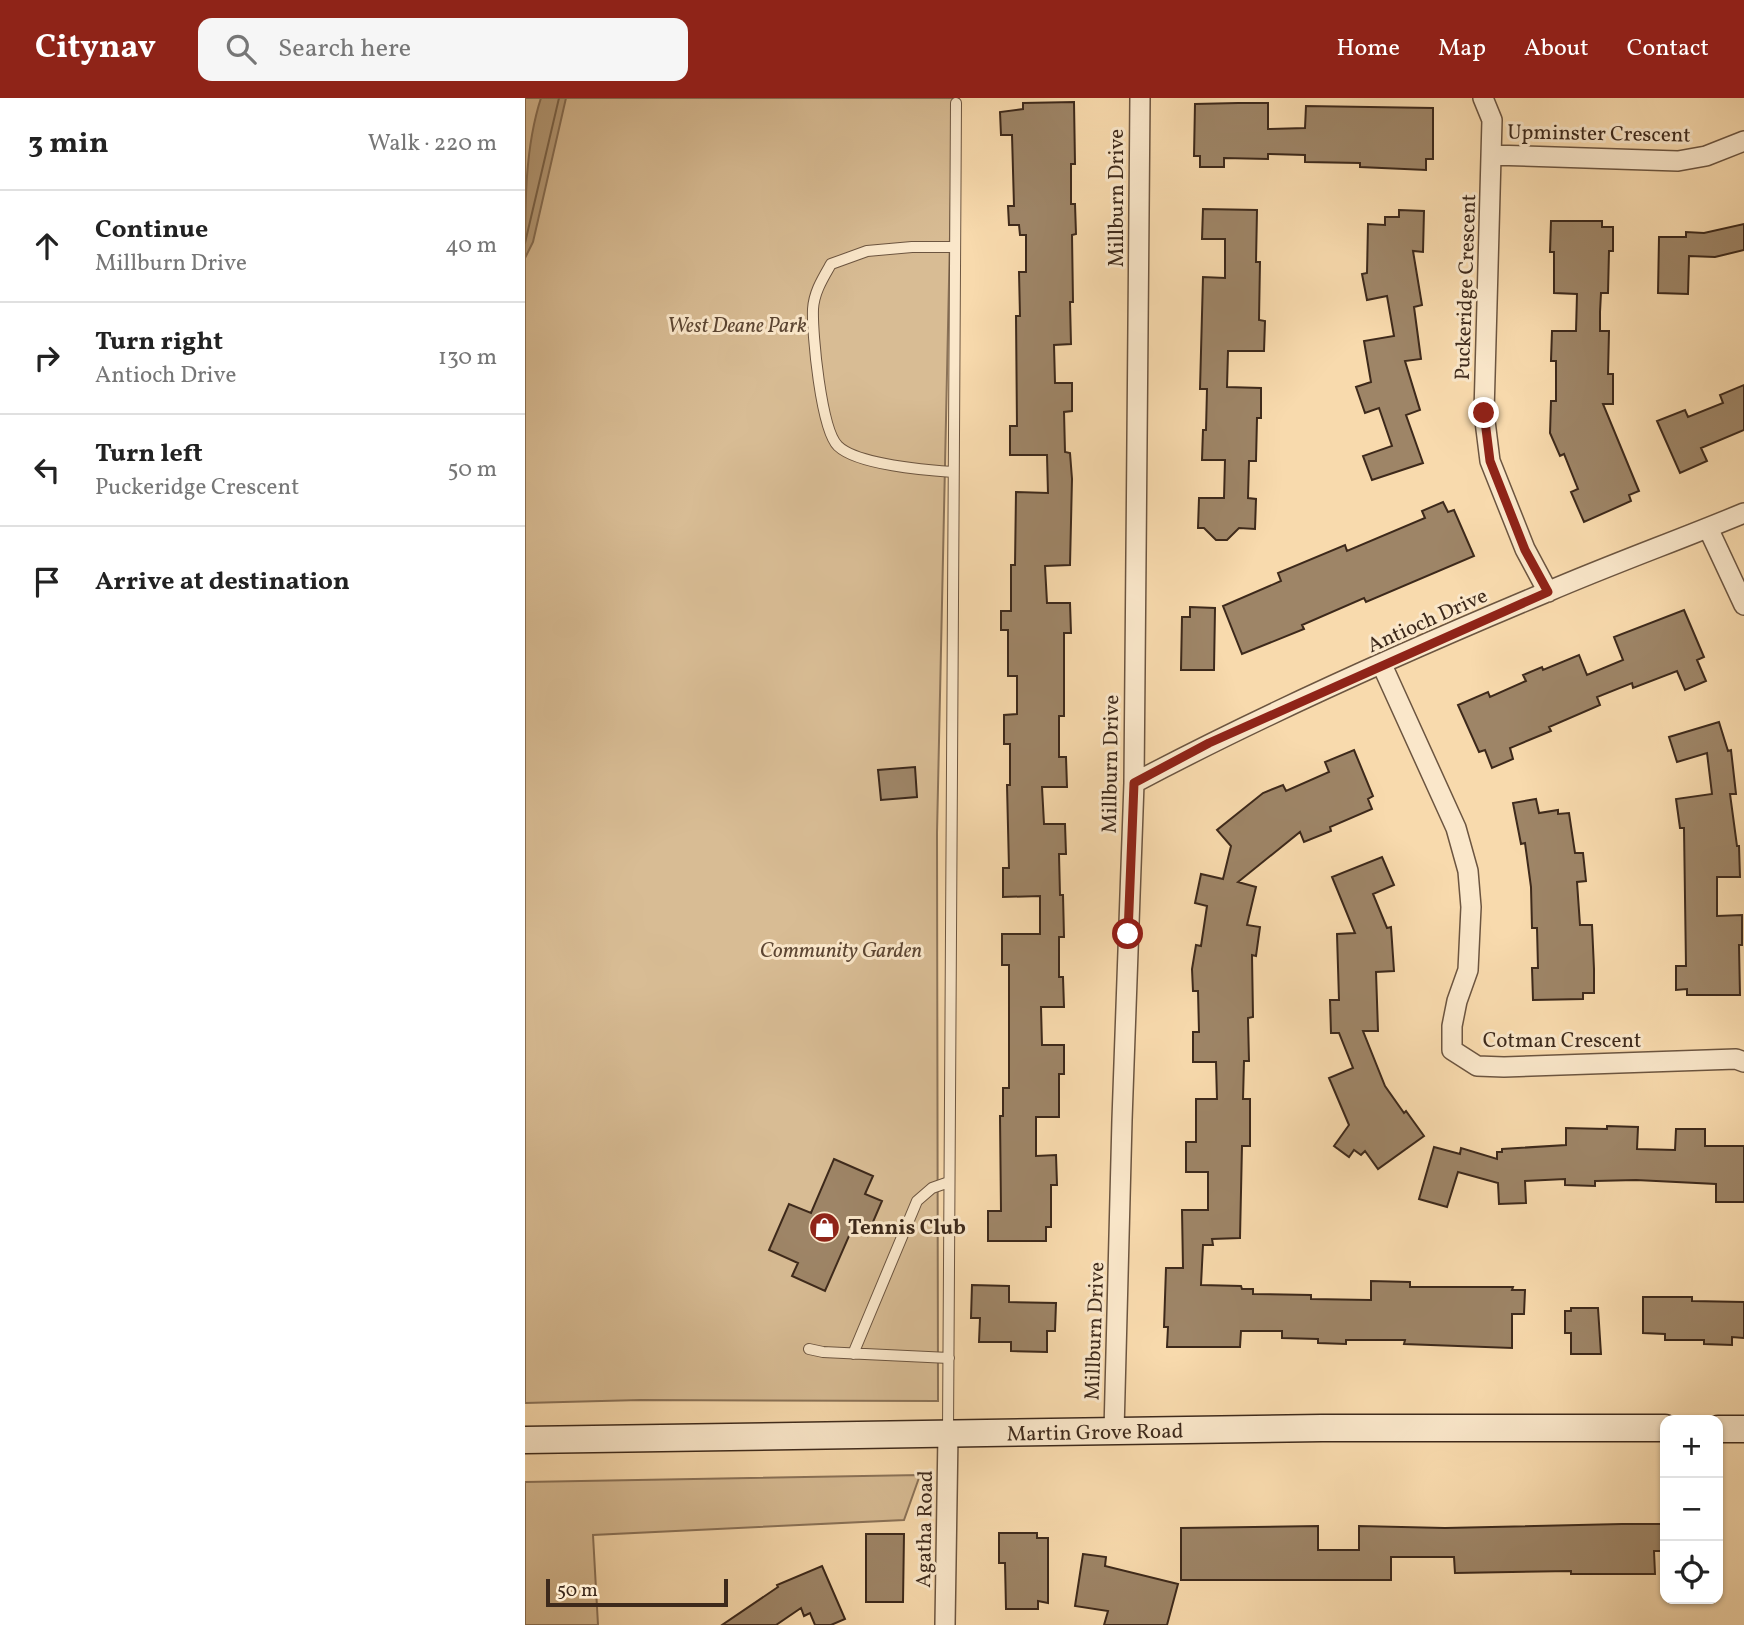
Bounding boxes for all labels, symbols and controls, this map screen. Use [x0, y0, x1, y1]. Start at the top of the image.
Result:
search box [198, 18, 688, 81]
text: Citynav [35, 26, 156, 72]
icon: search [222, 30, 260, 68]
text: Search here [278, 31, 411, 67]
text: Home [1336, 32, 1400, 66]
text: Map [1438, 32, 1486, 66]
text: About [1524, 32, 1589, 66]
text: Contact [1627, 32, 1709, 66]
street label: Upminster Crescent [1507, 118, 1691, 151]
text: 3 min [28, 123, 109, 165]
text: Walk · 220 m [368, 128, 497, 160]
street label: Millburn Drive [1103, 129, 1132, 267]
street label: Puckeridge Crescent [1449, 193, 1484, 381]
text: Continue [95, 212, 208, 248]
icon: ahead [28, 227, 66, 265]
text: 40 m [445, 230, 497, 262]
text: Millburn Drive [95, 248, 247, 280]
park label: West Deane Park [667, 312, 807, 341]
text: Turn right [95, 324, 223, 360]
icon: right [28, 339, 66, 377]
text: 130 m [438, 342, 497, 374]
text: Antioch Drive [95, 360, 236, 392]
route end [1468, 397, 1499, 428]
text: Turn left [95, 436, 203, 472]
icon: left [28, 451, 66, 489]
text: 50 m [448, 454, 497, 486]
text: Puckeridge Crescent [95, 472, 299, 504]
icon: arrive [28, 563, 66, 601]
text: Arrive at destination [95, 564, 350, 600]
street label: Antioch Drive [1363, 582, 1492, 661]
street label: Millburn Drive [1096, 694, 1127, 834]
route start [1112, 918, 1143, 949]
park label: Community Garden [760, 937, 922, 966]
street label: Cotman Crescent [1483, 1027, 1641, 1056]
shop icon: Tennis Club [808, 1210, 842, 1244]
place label: Tennis Club [848, 1214, 966, 1243]
street label: Millburn Drive [1079, 1261, 1112, 1401]
map controls [1660, 1415, 1723, 1604]
button: + [1660, 1415, 1723, 1478]
street label: Martin Grove Road [1006, 1417, 1184, 1450]
street label: Agatha Road [910, 1470, 941, 1588]
button: − [1660, 1478, 1723, 1541]
button: locate [1660, 1541, 1723, 1604]
scale bar [546, 1576, 728, 1608]
text: 50 m [557, 1578, 598, 1604]

